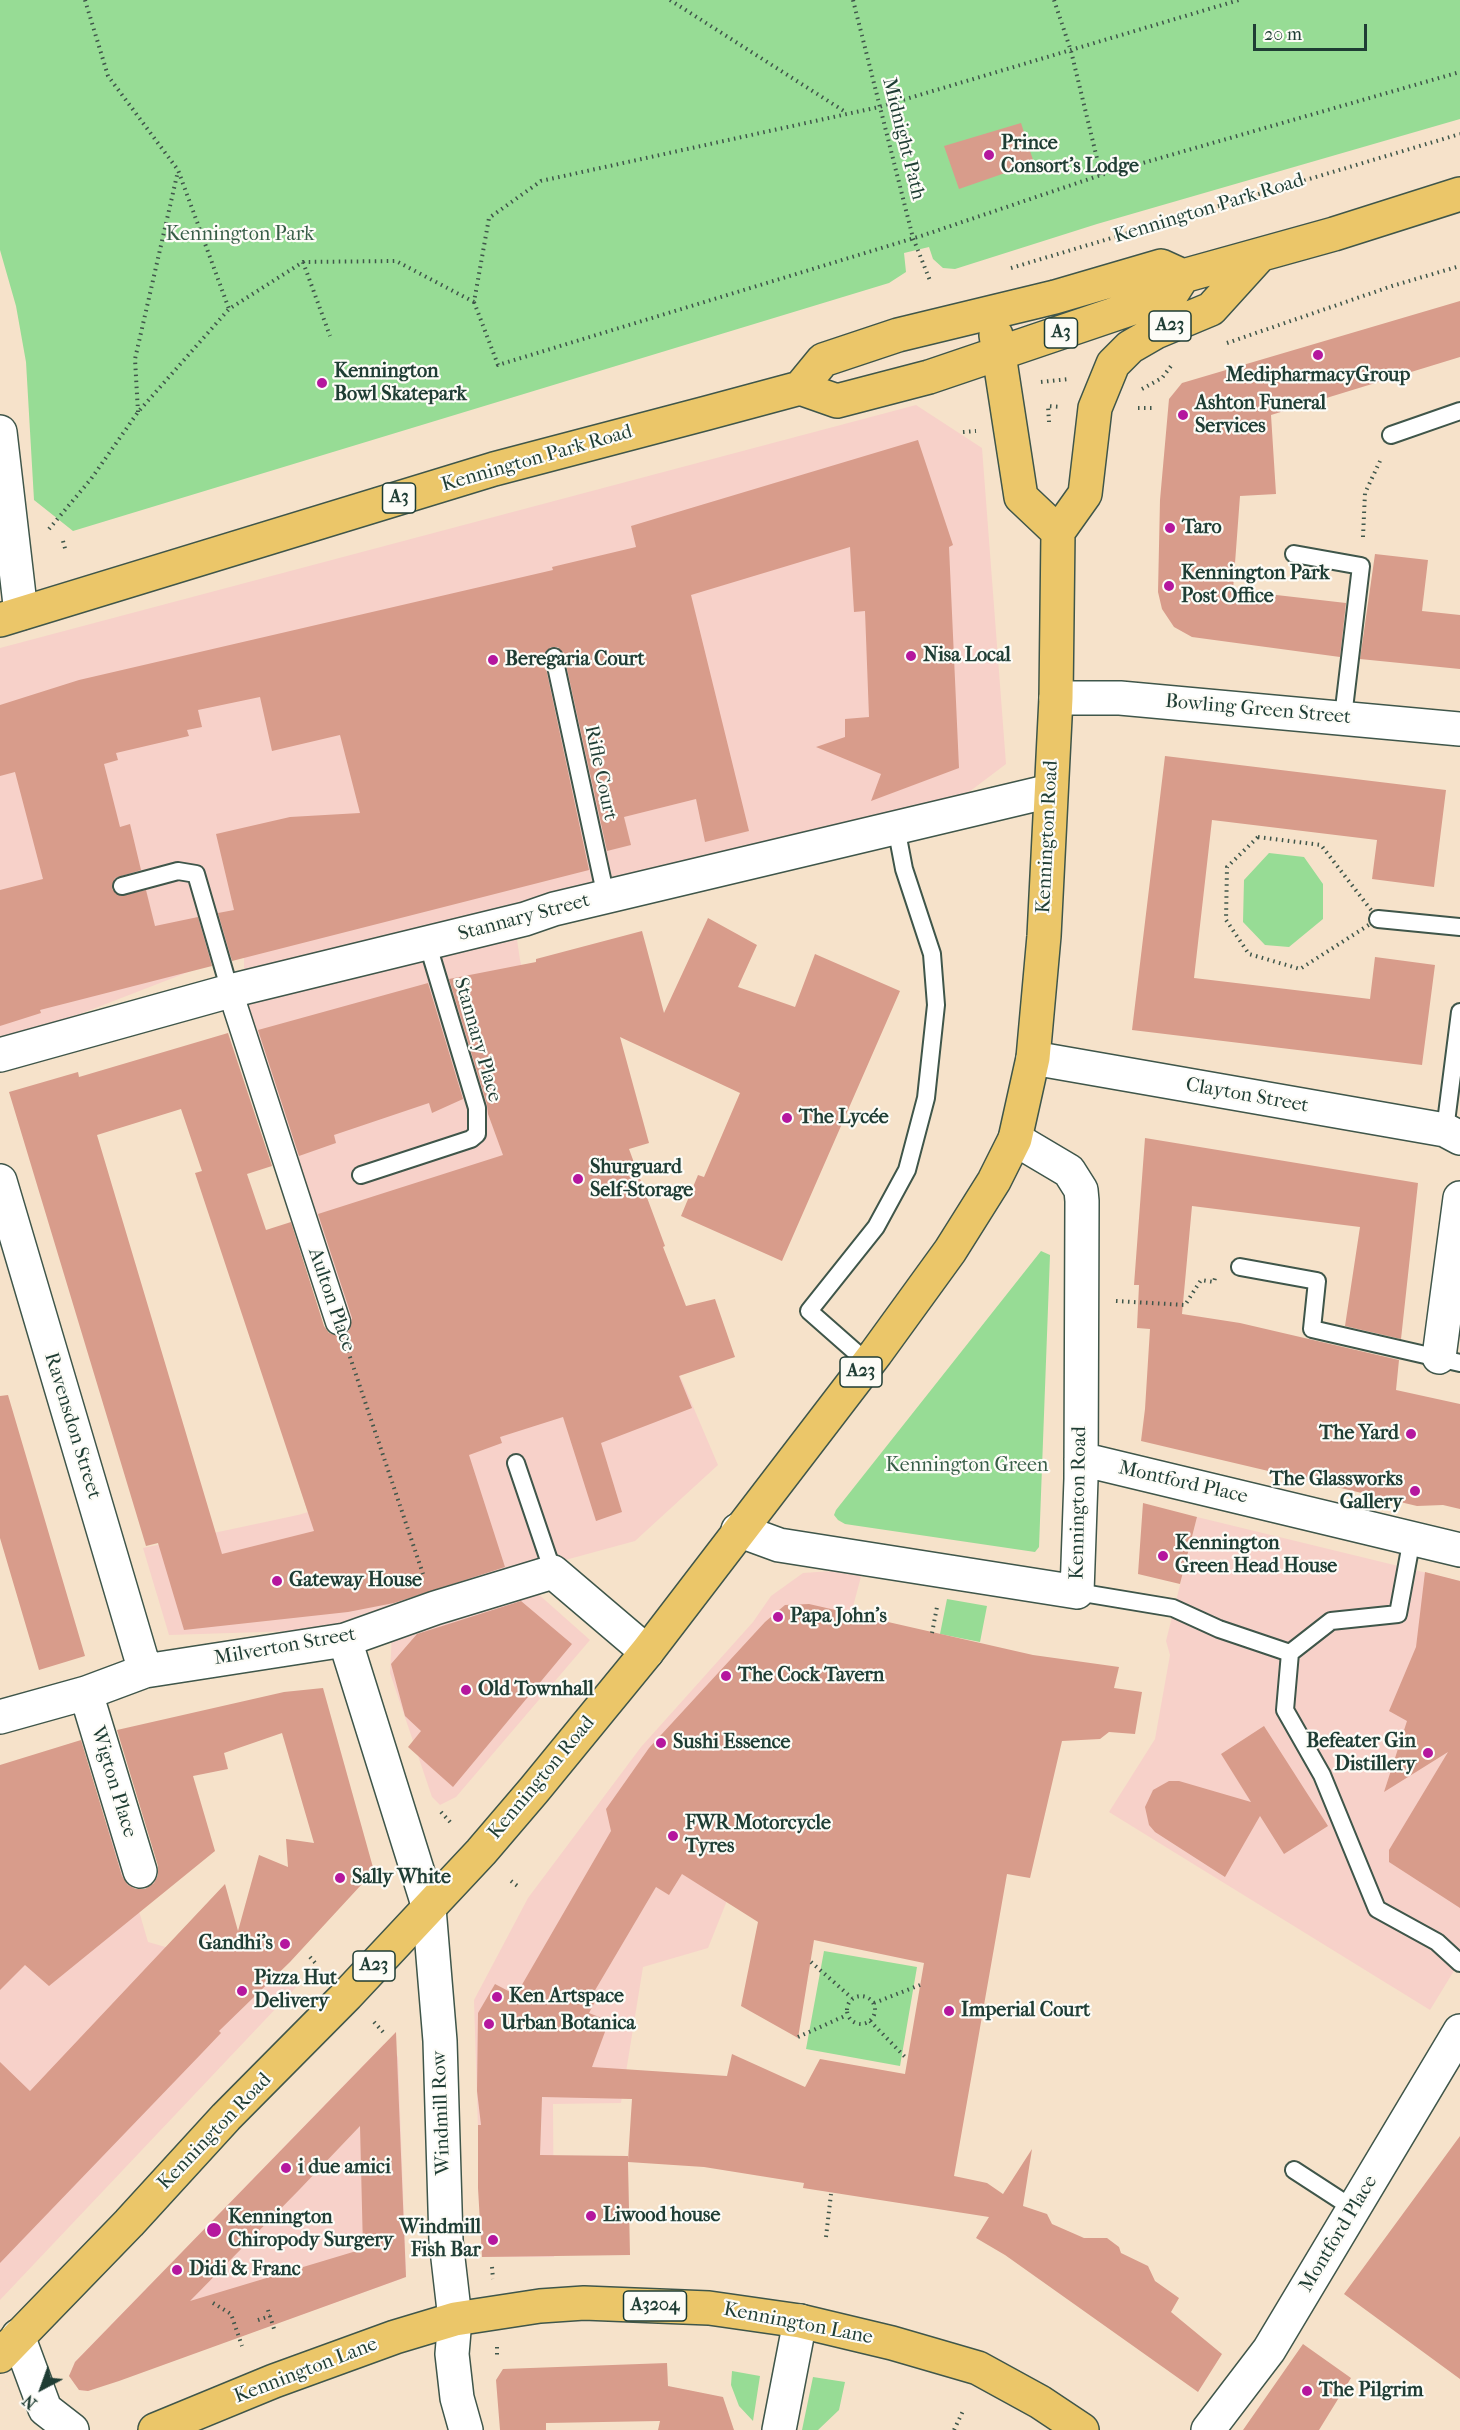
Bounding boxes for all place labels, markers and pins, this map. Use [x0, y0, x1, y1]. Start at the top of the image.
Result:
place label: Prince Consort's Lodge [1001, 132, 1139, 179]
marker: Prince Consort's Lodge [982, 148, 996, 162]
marker: MedipharmacyGroup [1311, 348, 1325, 362]
place label: Kennington Bowl Skatepark [334, 360, 467, 407]
place label: MedipharmacyGroup [1226, 364, 1410, 388]
marker: Kennington Bowl Skatepark [315, 376, 329, 390]
place label: Ashton Funeral Services [1195, 392, 1326, 439]
marker: Ashton Funeral Services [1176, 408, 1190, 422]
place label: Taro [1182, 516, 1222, 540]
marker: Taro [1163, 521, 1177, 535]
place label: Kennington Park Post Office [1181, 562, 1330, 609]
marker: Kennington Park Post Office [1162, 579, 1176, 593]
place label: Nisa Local [923, 644, 1011, 668]
place label: Beregaria Court [505, 648, 645, 672]
marker: Nisa Local [904, 649, 918, 663]
marker: Beregaria Court [486, 653, 500, 667]
place label: The Lycée [799, 1106, 889, 1130]
marker: The Lycée [780, 1111, 794, 1125]
place label: Shurguard Self-Storage [590, 1156, 693, 1203]
marker: Shurguard Self-Storage [571, 1172, 585, 1186]
place label: The Yard [1319, 1422, 1399, 1446]
marker: The Yard [1404, 1427, 1418, 1441]
place label: The Glassworks Gallery [1270, 1468, 1403, 1515]
marker: The Glassworks Gallery [1408, 1484, 1422, 1498]
place label: Kennington Green Head House [1175, 1532, 1337, 1579]
marker: Kennington Green Head House [1156, 1549, 1170, 1563]
place label: Gateway House [289, 1569, 422, 1593]
marker: Gateway House [270, 1574, 284, 1588]
place label: Papa John's [790, 1605, 887, 1629]
marker: Papa John's [771, 1610, 785, 1624]
place label: The Cock Tavern [738, 1664, 884, 1688]
marker: The Cock Tavern [719, 1669, 733, 1683]
place label: Old Townhall [478, 1678, 594, 1702]
marker: Old Townhall [459, 1683, 473, 1697]
place label: Befeater Gin Distillery [1306, 1730, 1416, 1777]
place label: Sushi Essence [673, 1731, 790, 1755]
marker: Sushi Essence [654, 1736, 668, 1750]
marker: Befeater Gin Distillery [1421, 1746, 1435, 1760]
place label: FWR Motorcycle Tyres [685, 1812, 831, 1859]
marker: FWR Motorcycle Tyres [666, 1829, 680, 1843]
place label: Sally White [352, 1866, 451, 1890]
marker: Sally White [333, 1871, 347, 1885]
place label: Gandhi's [199, 1932, 273, 1956]
marker: Gandhi's [278, 1937, 292, 1951]
place label: Pizza Hut Delivery [254, 1967, 337, 2014]
marker: Pizza Hut Delivery [235, 1984, 249, 1998]
place label: Ken Artspace [509, 1985, 624, 2009]
marker: Ken Artspace [490, 1990, 504, 2004]
place label: Imperial Court [961, 1999, 1090, 2023]
marker: Imperial Court [942, 2004, 956, 2018]
place label: Urban Botanica [501, 2012, 636, 2036]
marker: Urban Botanica [482, 2017, 496, 2031]
place label: i due amici [298, 2156, 391, 2180]
marker: i due amici [279, 2161, 293, 2175]
place label: Liwood house [603, 2204, 720, 2228]
place label: Kennington Chiropody Surgery [228, 2206, 393, 2253]
marker: Liwood house [584, 2209, 598, 2223]
place label: Windmill Fish Bar [400, 2216, 481, 2263]
marker: Kennington Chiropody Surgery [205, 2221, 223, 2239]
marker: Windmill Fish Bar [486, 2233, 500, 2247]
place label: Didi & Franc [189, 2258, 301, 2282]
marker: Didi & Franc [170, 2263, 184, 2277]
place label: The Pilgrim [1319, 2379, 1423, 2403]
marker: The Pilgrim [1300, 2384, 1314, 2398]

